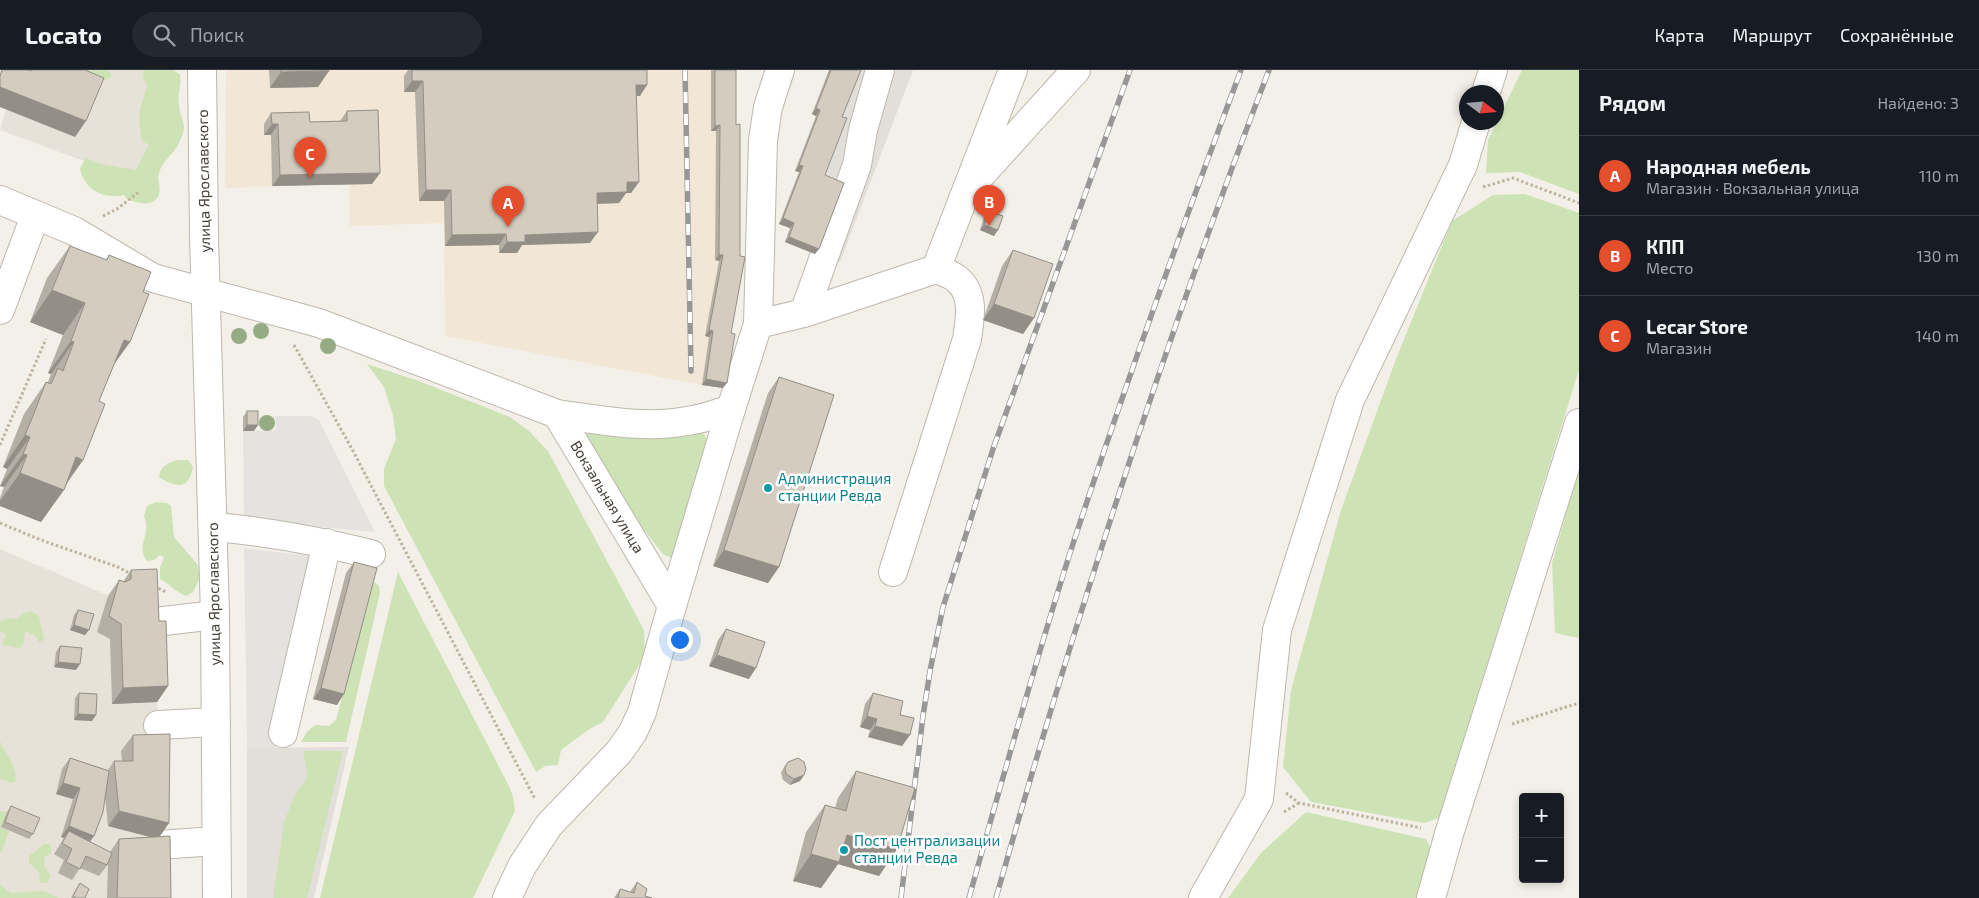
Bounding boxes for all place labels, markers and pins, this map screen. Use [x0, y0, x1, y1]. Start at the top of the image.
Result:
pin: C [294, 137, 326, 178]
pin: B [973, 185, 1005, 226]
pin: A [492, 186, 524, 227]
place label: Администрация станции Ревда [778, 469, 891, 504]
marker: Администрация станции Ревда [762, 482, 774, 494]
place label: Пост централизации станции Ревда [854, 831, 1000, 866]
marker: Пост централизации станции Ревда [838, 844, 850, 856]

